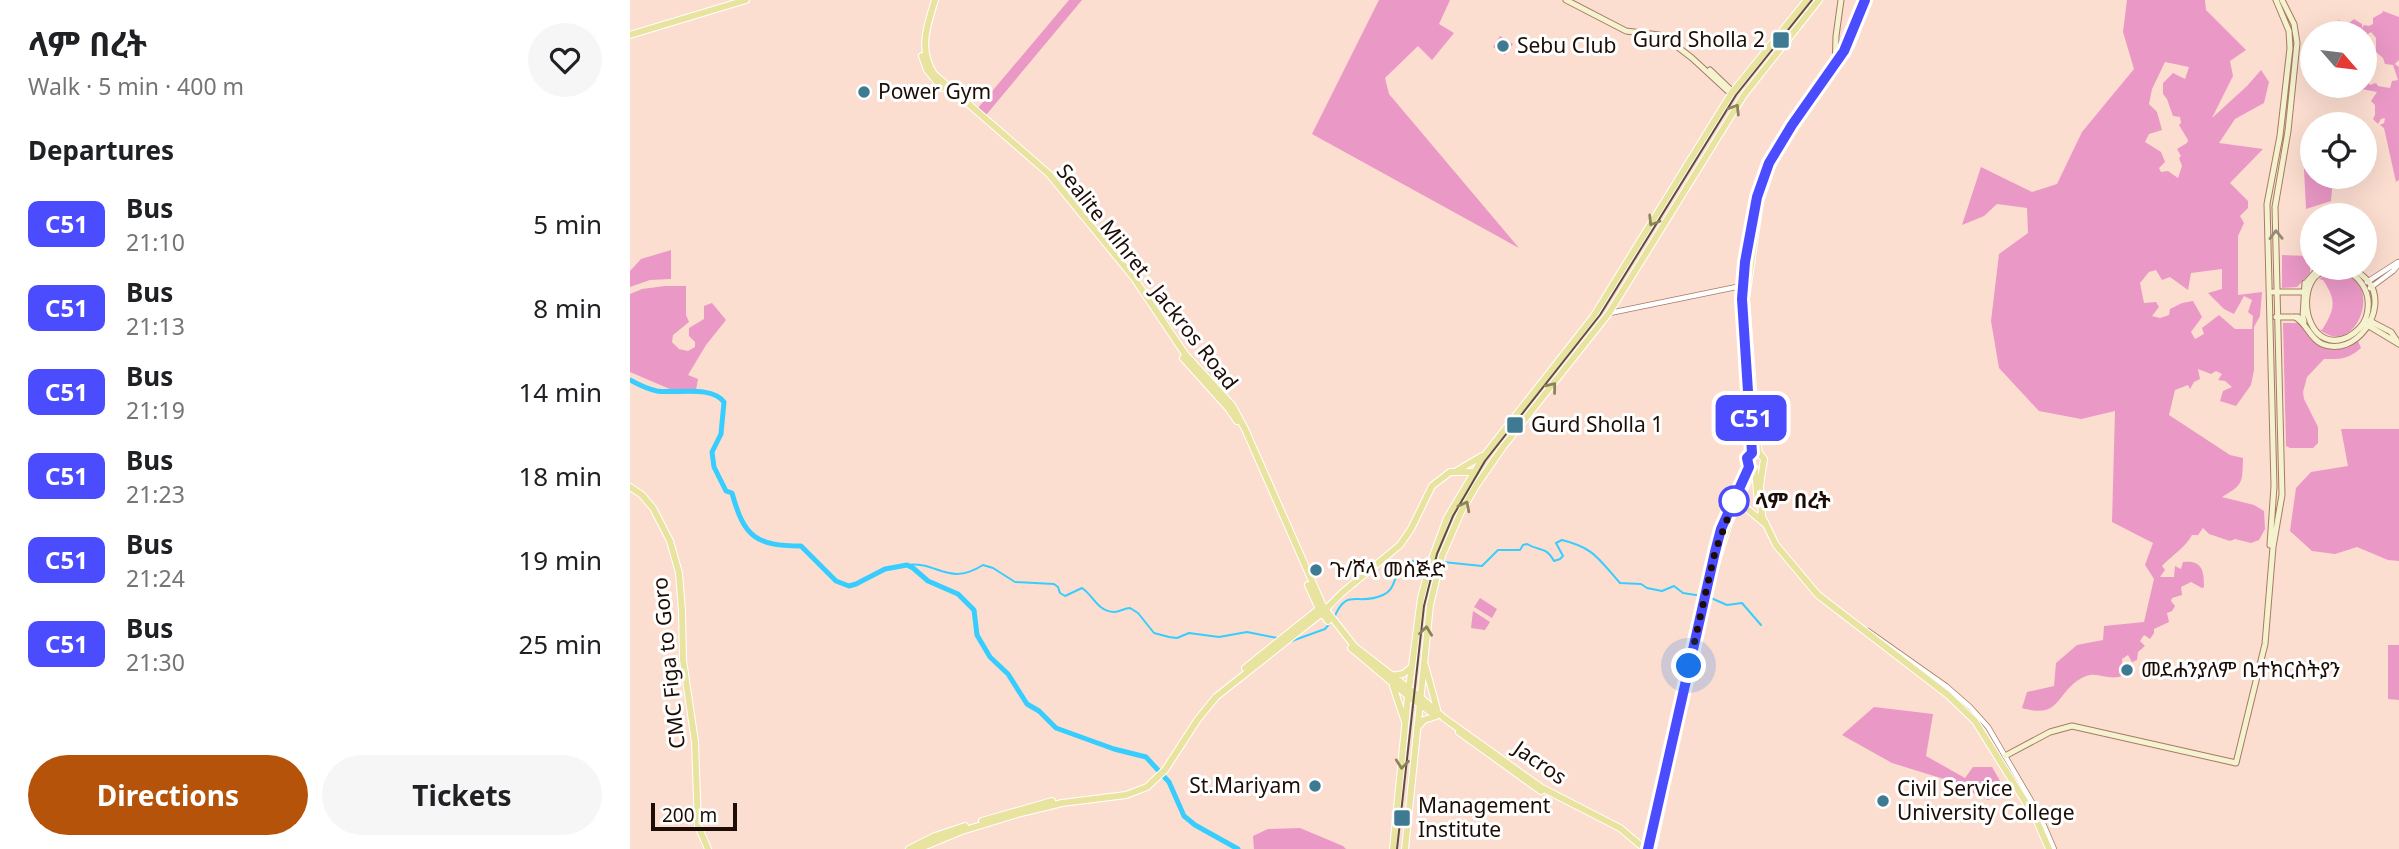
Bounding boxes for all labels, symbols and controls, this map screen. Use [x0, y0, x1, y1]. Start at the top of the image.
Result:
text: ላም በረት [28, 21, 147, 66]
north arrow [2300, 21, 2376, 98]
map controls [2300, 21, 2377, 280]
button: heart [528, 23, 602, 97]
place label: Gurd Sholla 2 [1633, 25, 1765, 53]
marker: Gurd Sholla 2 [1771, 30, 1791, 50]
place label: Sebu Club [1517, 31, 1616, 59]
marker: Sebu Club [1495, 38, 1511, 54]
text: Walk · 5 min · 400 m [28, 70, 244, 102]
place label: Power Gym [878, 77, 991, 105]
marker: Power Gym [856, 84, 872, 100]
one-way arrow [1726, 104, 1739, 117]
button: locate [2300, 112, 2377, 189]
text: Departures [28, 132, 174, 168]
street label: Sealite Mihret - Jackros Road [1051, 158, 1245, 395]
text: Bus [126, 190, 173, 226]
button: layers [2300, 203, 2377, 280]
text: 5 min [533, 206, 602, 242]
text: C51 [45, 207, 88, 240]
one-way arrow [1649, 213, 1662, 226]
text: 21:10 [126, 226, 185, 258]
one-way arrow [2268, 229, 2284, 239]
text: Bus [126, 274, 173, 310]
text: 8 min [533, 290, 602, 326]
text: C51 [45, 291, 88, 324]
text: 21:13 [126, 310, 185, 342]
text: Bus [126, 358, 173, 394]
text: 14 min [518, 374, 602, 410]
text: C51 [45, 375, 88, 408]
one-way arrow [1544, 383, 1556, 396]
text: 21:19 [126, 394, 185, 426]
line badge: C51 [1711, 395, 1791, 441]
text: C51 [1730, 401, 1772, 434]
place label: Gurd Sholla 1 [1531, 410, 1663, 438]
marker: Gurd Sholla 1 [1505, 415, 1525, 435]
text: Bus [126, 442, 173, 478]
text: 18 min [518, 458, 602, 494]
text: C51 [45, 459, 88, 492]
text: 21:23 [126, 478, 185, 510]
marker: ላም በረት [1719, 486, 1749, 516]
place label: ላም በረት [1755, 486, 1831, 514]
one-way arrow [1456, 501, 1470, 513]
text: Bus [126, 526, 173, 562]
text: 19 min [518, 542, 602, 578]
text: C51 [45, 543, 88, 576]
place label: ጉ/ሾላ መስጅድ [1330, 555, 1446, 583]
text: 21:24 [126, 562, 185, 594]
marker: ጉ/ሾላ መስጅድ [1308, 562, 1324, 578]
street label: CMC Figa to Goro [645, 576, 691, 750]
text: Bus [126, 610, 173, 646]
one-way arrow [1419, 625, 1434, 637]
text: 25 min [518, 626, 602, 662]
text: C51 [45, 627, 88, 660]
text: 21:30 [126, 646, 185, 678]
your location [1671, 648, 1706, 683]
place label: መደሐንያለም ቤተክርስትያን [2141, 655, 2340, 683]
marker: መደሐንያለም ቤተክርስትያን [2119, 662, 2135, 678]
street label: Jacros [1507, 733, 1573, 790]
button: Directions [28, 755, 308, 835]
button: Tickets [322, 755, 602, 835]
one-way arrow [1395, 759, 1410, 770]
place label: St.Mariyam [1189, 771, 1301, 799]
place label: Civil Service University College [1897, 774, 2075, 826]
marker: St.Mariyam [1307, 778, 1323, 794]
place label: Management Institute [1418, 791, 1551, 843]
marker: Civil Service University College [1875, 793, 1891, 809]
scale bar [651, 800, 737, 832]
text: 200 m [662, 802, 717, 828]
marker: Management Institute [1392, 808, 1412, 828]

